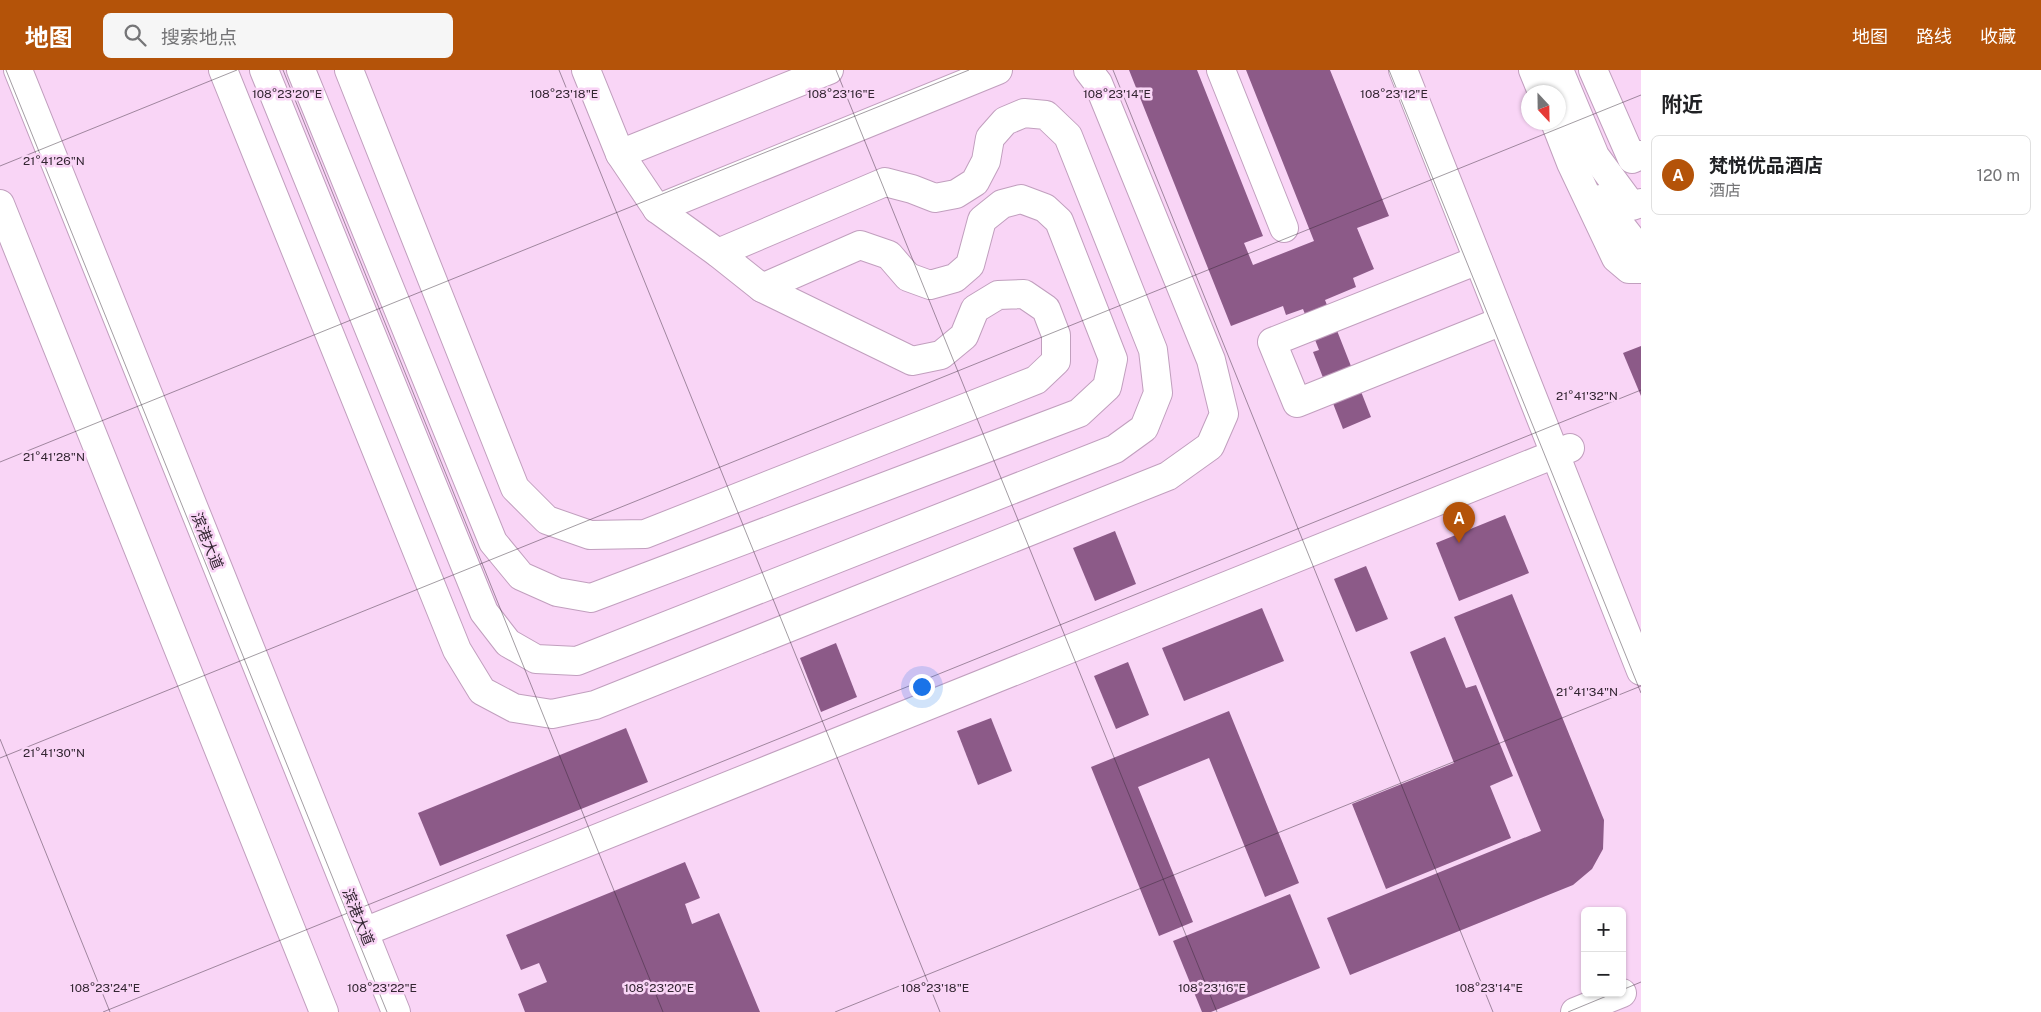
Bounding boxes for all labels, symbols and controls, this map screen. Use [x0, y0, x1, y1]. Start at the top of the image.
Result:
search box [103, 13, 453, 58]
icon: search [121, 21, 149, 49]
text: 地图 [25, 23, 73, 51]
text: 搜索地点 [161, 26, 237, 48]
text: 地图 [1852, 26, 1888, 47]
text: 路线 [1916, 26, 1952, 47]
text: 收藏 [1980, 26, 2016, 47]
north arrow [1521, 85, 1566, 130]
text: 108°23'20"E [252, 87, 322, 101]
text: 108°23'18"E [530, 87, 598, 101]
text: 108°23'16"E [807, 87, 875, 101]
text: 108°23'14"E [1083, 87, 1151, 101]
text: 108°23'12"E [1360, 87, 1428, 101]
text: 附近 [1661, 92, 1703, 117]
text: 21°41'26"N [23, 154, 85, 168]
text: 梵悦优品酒店 [1709, 154, 1823, 176]
text: A [1672, 166, 1684, 185]
text: 120 m [1976, 166, 2020, 185]
text: 酒店 [1709, 181, 1741, 200]
text: 21°41'32"N [1556, 389, 1618, 403]
text: 21°41'28"N [23, 450, 85, 464]
pin: A [1443, 502, 1475, 543]
street label: 滨港大道 [188, 510, 227, 572]
your location [909, 674, 935, 700]
text: 21°41'34"N [1556, 685, 1618, 699]
text: 21°41'30"N [23, 746, 85, 760]
street label: 滨港大道 [339, 886, 378, 948]
map controls [1581, 907, 1626, 997]
button: + [1581, 907, 1626, 952]
button: − [1581, 952, 1626, 997]
text: 108°23'24"E [70, 981, 140, 995]
text: 108°23'22"E [347, 981, 417, 995]
text: 108°23'20"E [624, 981, 694, 995]
text: 108°23'18"E [901, 981, 969, 995]
text: 108°23'16"E [1178, 981, 1246, 995]
text: 108°23'14"E [1455, 981, 1523, 995]

